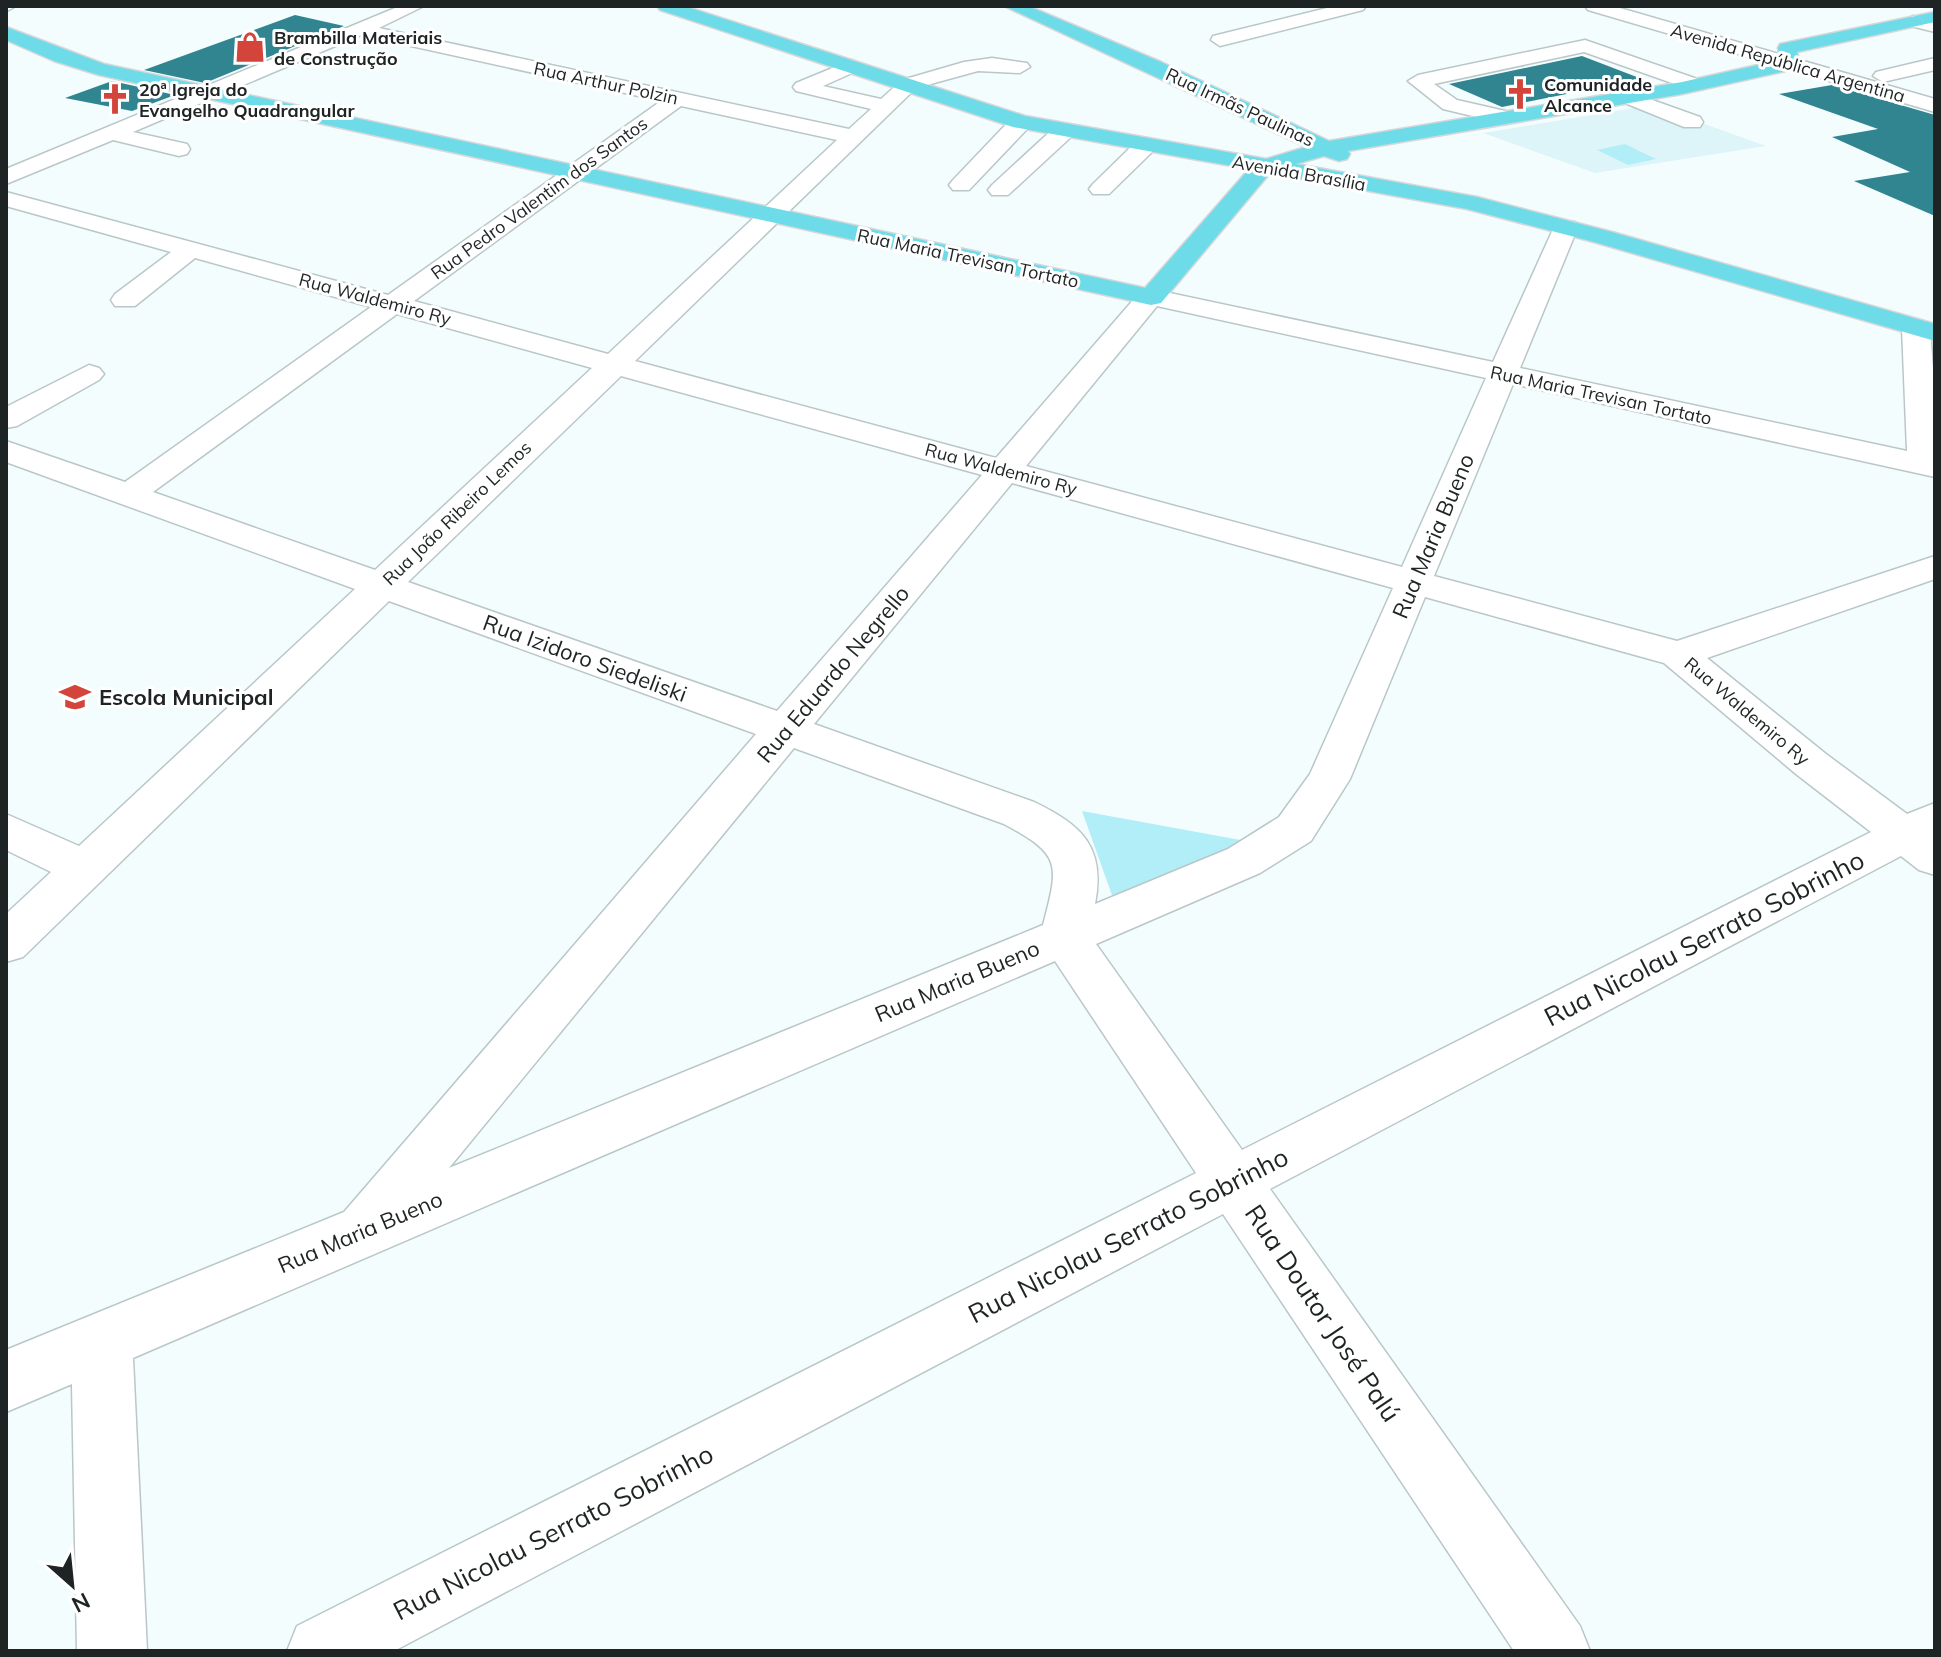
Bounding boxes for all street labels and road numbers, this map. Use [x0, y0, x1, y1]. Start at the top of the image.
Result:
street label: Avenida República Argentina [1668, 18, 1908, 108]
street label: Rua Arthur Polzin [532, 56, 680, 110]
street label: Rua Irmãs Paulinas [1162, 63, 1318, 151]
street label: Rua Pedro Valentim dos Santos [426, 112, 652, 284]
street label: Avenida Brasília [1230, 150, 1368, 196]
street label: Rua Maria Trevisan Tortato [855, 223, 1081, 293]
street label: Rua Waldemiro Ry [296, 268, 454, 330]
street label: Rua Maria Trevisan Tortato [1488, 360, 1714, 430]
street label: Rua João Ribeiro Lemos [378, 436, 536, 590]
street label: Rua Waldemiro Ry [922, 438, 1080, 500]
street label: Rua Maria Bueno [1386, 449, 1480, 623]
street label: Rua Eduardo Negrello [751, 580, 915, 768]
street label: Rua Izidoro Siedeliski [479, 608, 691, 708]
street label: Rua Waldemiro Ry [1680, 652, 1815, 770]
street label: Rua Nicolau Serrato Sobrinho [1538, 843, 1870, 1033]
street label: Rua Maria Bueno [870, 934, 1044, 1028]
street label: Rua Nicolau Serrato Sobrinho [962, 1140, 1294, 1330]
street label: Rua Maria Bueno [273, 1185, 447, 1279]
street label: Rua Doutor José Palú [1238, 1198, 1408, 1428]
street label: Rua Nicolau Serrato Sobrinho [387, 1437, 719, 1627]

